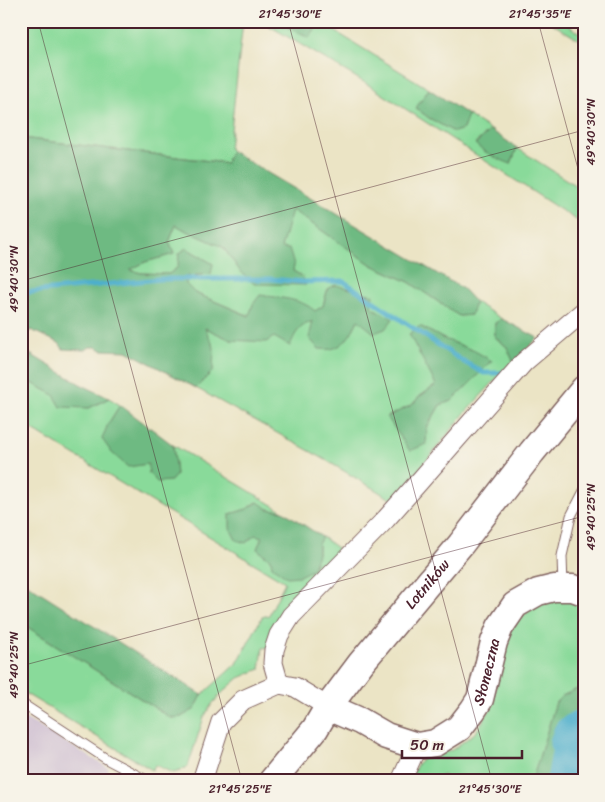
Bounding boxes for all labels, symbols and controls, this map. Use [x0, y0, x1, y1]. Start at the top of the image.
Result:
text: 21°45'30"E [259, 3, 322, 25]
text: 21°45'35"E [509, 3, 572, 25]
text: 49°40'30"N [580, 98, 602, 166]
text: 49°40'30"N [3, 245, 25, 313]
text: 49°40'25"N [580, 483, 602, 551]
street label: Lotników [398, 553, 457, 615]
text: 49°40'25"N [3, 631, 25, 699]
street label: Słoneczna [466, 635, 508, 711]
scale bar [402, 727, 522, 759]
text: 50 m [410, 732, 445, 758]
text: 21°45'25"E [209, 778, 273, 800]
text: 21°45'30"E [459, 778, 522, 800]

